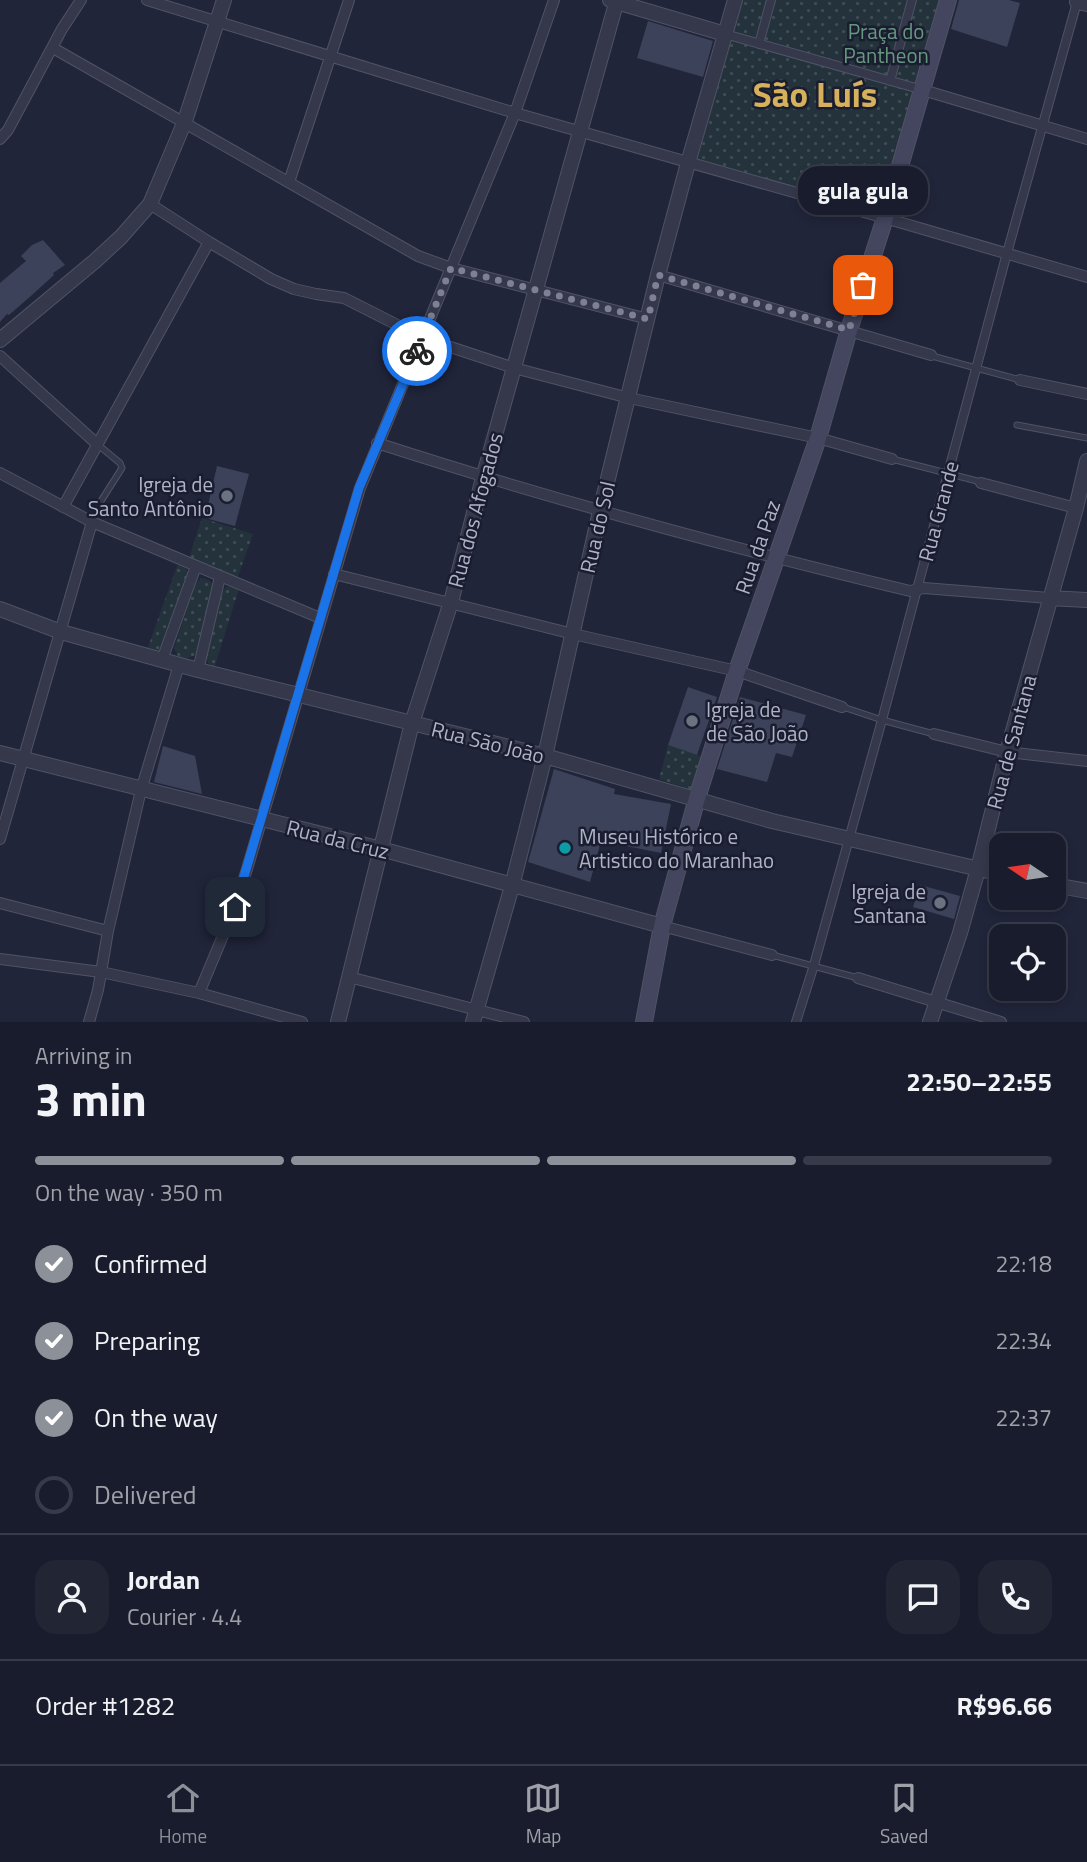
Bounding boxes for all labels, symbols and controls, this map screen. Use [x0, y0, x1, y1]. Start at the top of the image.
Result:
park label: Praça do Pantheon [843, 15, 929, 71]
district label: São Luís [753, 67, 877, 121]
callout: gula gula [798, 166, 928, 215]
text: gula gula [818, 173, 909, 208]
pin [833, 255, 893, 315]
icon: bag [844, 266, 882, 304]
courier [382, 316, 452, 386]
icon: bike [398, 332, 436, 370]
street label: Rua dos Afogados [439, 429, 511, 591]
street label: Rua Grande [909, 457, 967, 565]
place label: Igreja de Santo Antônio [88, 468, 213, 524]
street label: Rua do Sol [571, 478, 623, 576]
marker: Igreja de Santo Antônio [219, 488, 235, 504]
street label: Rua da Paz [726, 496, 788, 598]
street label: Rua de Santana [978, 671, 1044, 813]
place label: Igreja de de São João [706, 693, 809, 749]
street label: Rua São João [428, 713, 548, 771]
marker: Igreja de de São João [684, 713, 700, 729]
street label: Rua da Cruz [283, 811, 393, 867]
place label: Museu Histórico e Artistico do Maranhao [579, 820, 774, 876]
north arrow [989, 833, 1066, 910]
map controls [989, 833, 1066, 1001]
marker: Museu Histórico e Artistico do Maranhao [557, 840, 573, 856]
place label: Igreja de Santana [851, 875, 926, 931]
pin [205, 877, 265, 937]
icon: home [216, 888, 254, 926]
marker: Igreja de Santana [932, 895, 948, 911]
button: locate [989, 924, 1066, 1001]
text: Arriving in [35, 1038, 132, 1073]
text: 22:50–22:55 [906, 1062, 1052, 1101]
text: 3 min [35, 1064, 147, 1134]
text: On the way · 350 m [35, 1175, 223, 1210]
text: Confirmed [94, 1244, 208, 1283]
icon: check [35, 1245, 73, 1283]
text: 22:18 [995, 1246, 1052, 1281]
text: Preparing [94, 1321, 200, 1360]
icon: check [35, 1322, 73, 1360]
text: 22:34 [995, 1323, 1052, 1358]
text: On the way [94, 1398, 218, 1437]
icon: check [35, 1399, 73, 1437]
text: 22:37 [995, 1400, 1052, 1435]
text: Delivered [94, 1475, 197, 1514]
button: person [35, 1560, 109, 1634]
text: Jordan [127, 1560, 200, 1599]
button: chat [886, 1560, 960, 1634]
button: phone [978, 1560, 1052, 1634]
text: Courier · 4.4 [127, 1599, 242, 1634]
text: Order #1282 [35, 1686, 175, 1725]
text: R$96.66 [956, 1686, 1052, 1725]
tab: Home [159, 1779, 207, 1850]
tab: Map [524, 1779, 562, 1850]
tab: Saved [880, 1779, 928, 1850]

